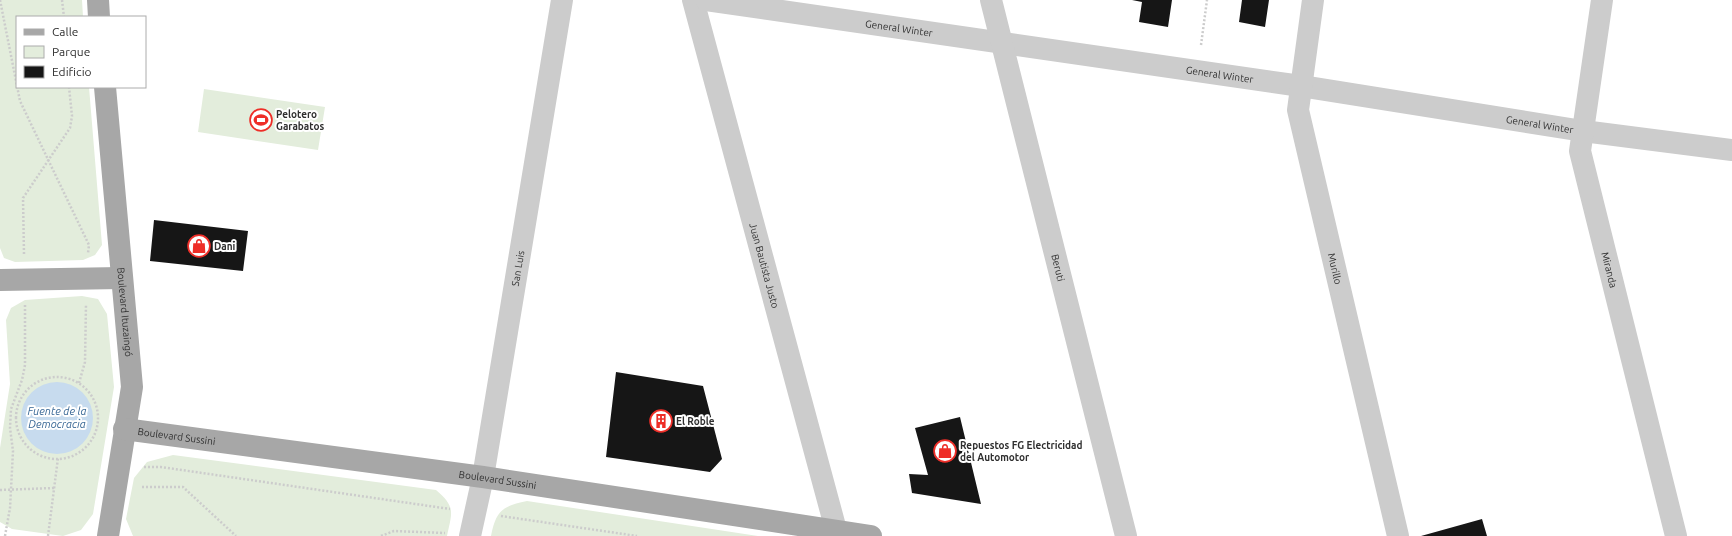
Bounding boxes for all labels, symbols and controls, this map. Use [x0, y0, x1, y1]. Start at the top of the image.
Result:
legend [16, 16, 146, 88]
street label: General Winter [864, 18, 934, 39]
text: Calle [52, 25, 78, 38]
text: Parque [52, 45, 90, 58]
street label: General Winter [1185, 64, 1254, 85]
text: Edificio [52, 65, 92, 78]
sports icon: Pelotero Garabatos [248, 107, 274, 133]
place label: Pelotero Garabatos [276, 109, 324, 132]
street label: General Winter [1505, 114, 1574, 135]
street label: Juan Bautista Justo [747, 222, 781, 310]
shop icon: Dani [186, 233, 212, 259]
place label: Dani [214, 241, 236, 252]
street label: San Luis [510, 250, 526, 287]
street label: Miranda [1599, 251, 1619, 289]
street label: Murillo [1326, 252, 1344, 286]
street label: Beruti [1049, 253, 1067, 283]
street label: Boulevard Ituzaingó [115, 267, 134, 357]
water label: Fuente de la Democracia [28, 405, 86, 430]
building icon: El Roble [648, 408, 674, 434]
place label: El Roble [676, 416, 715, 427]
street label: Boulevard Sussini [137, 426, 216, 447]
shop icon: Repuestos FG Electricidad del Automotor [932, 438, 958, 464]
place label: Repuestos FG Electricidad del Automotor [960, 440, 1083, 463]
street label: Boulevard Sussini [458, 469, 537, 491]

